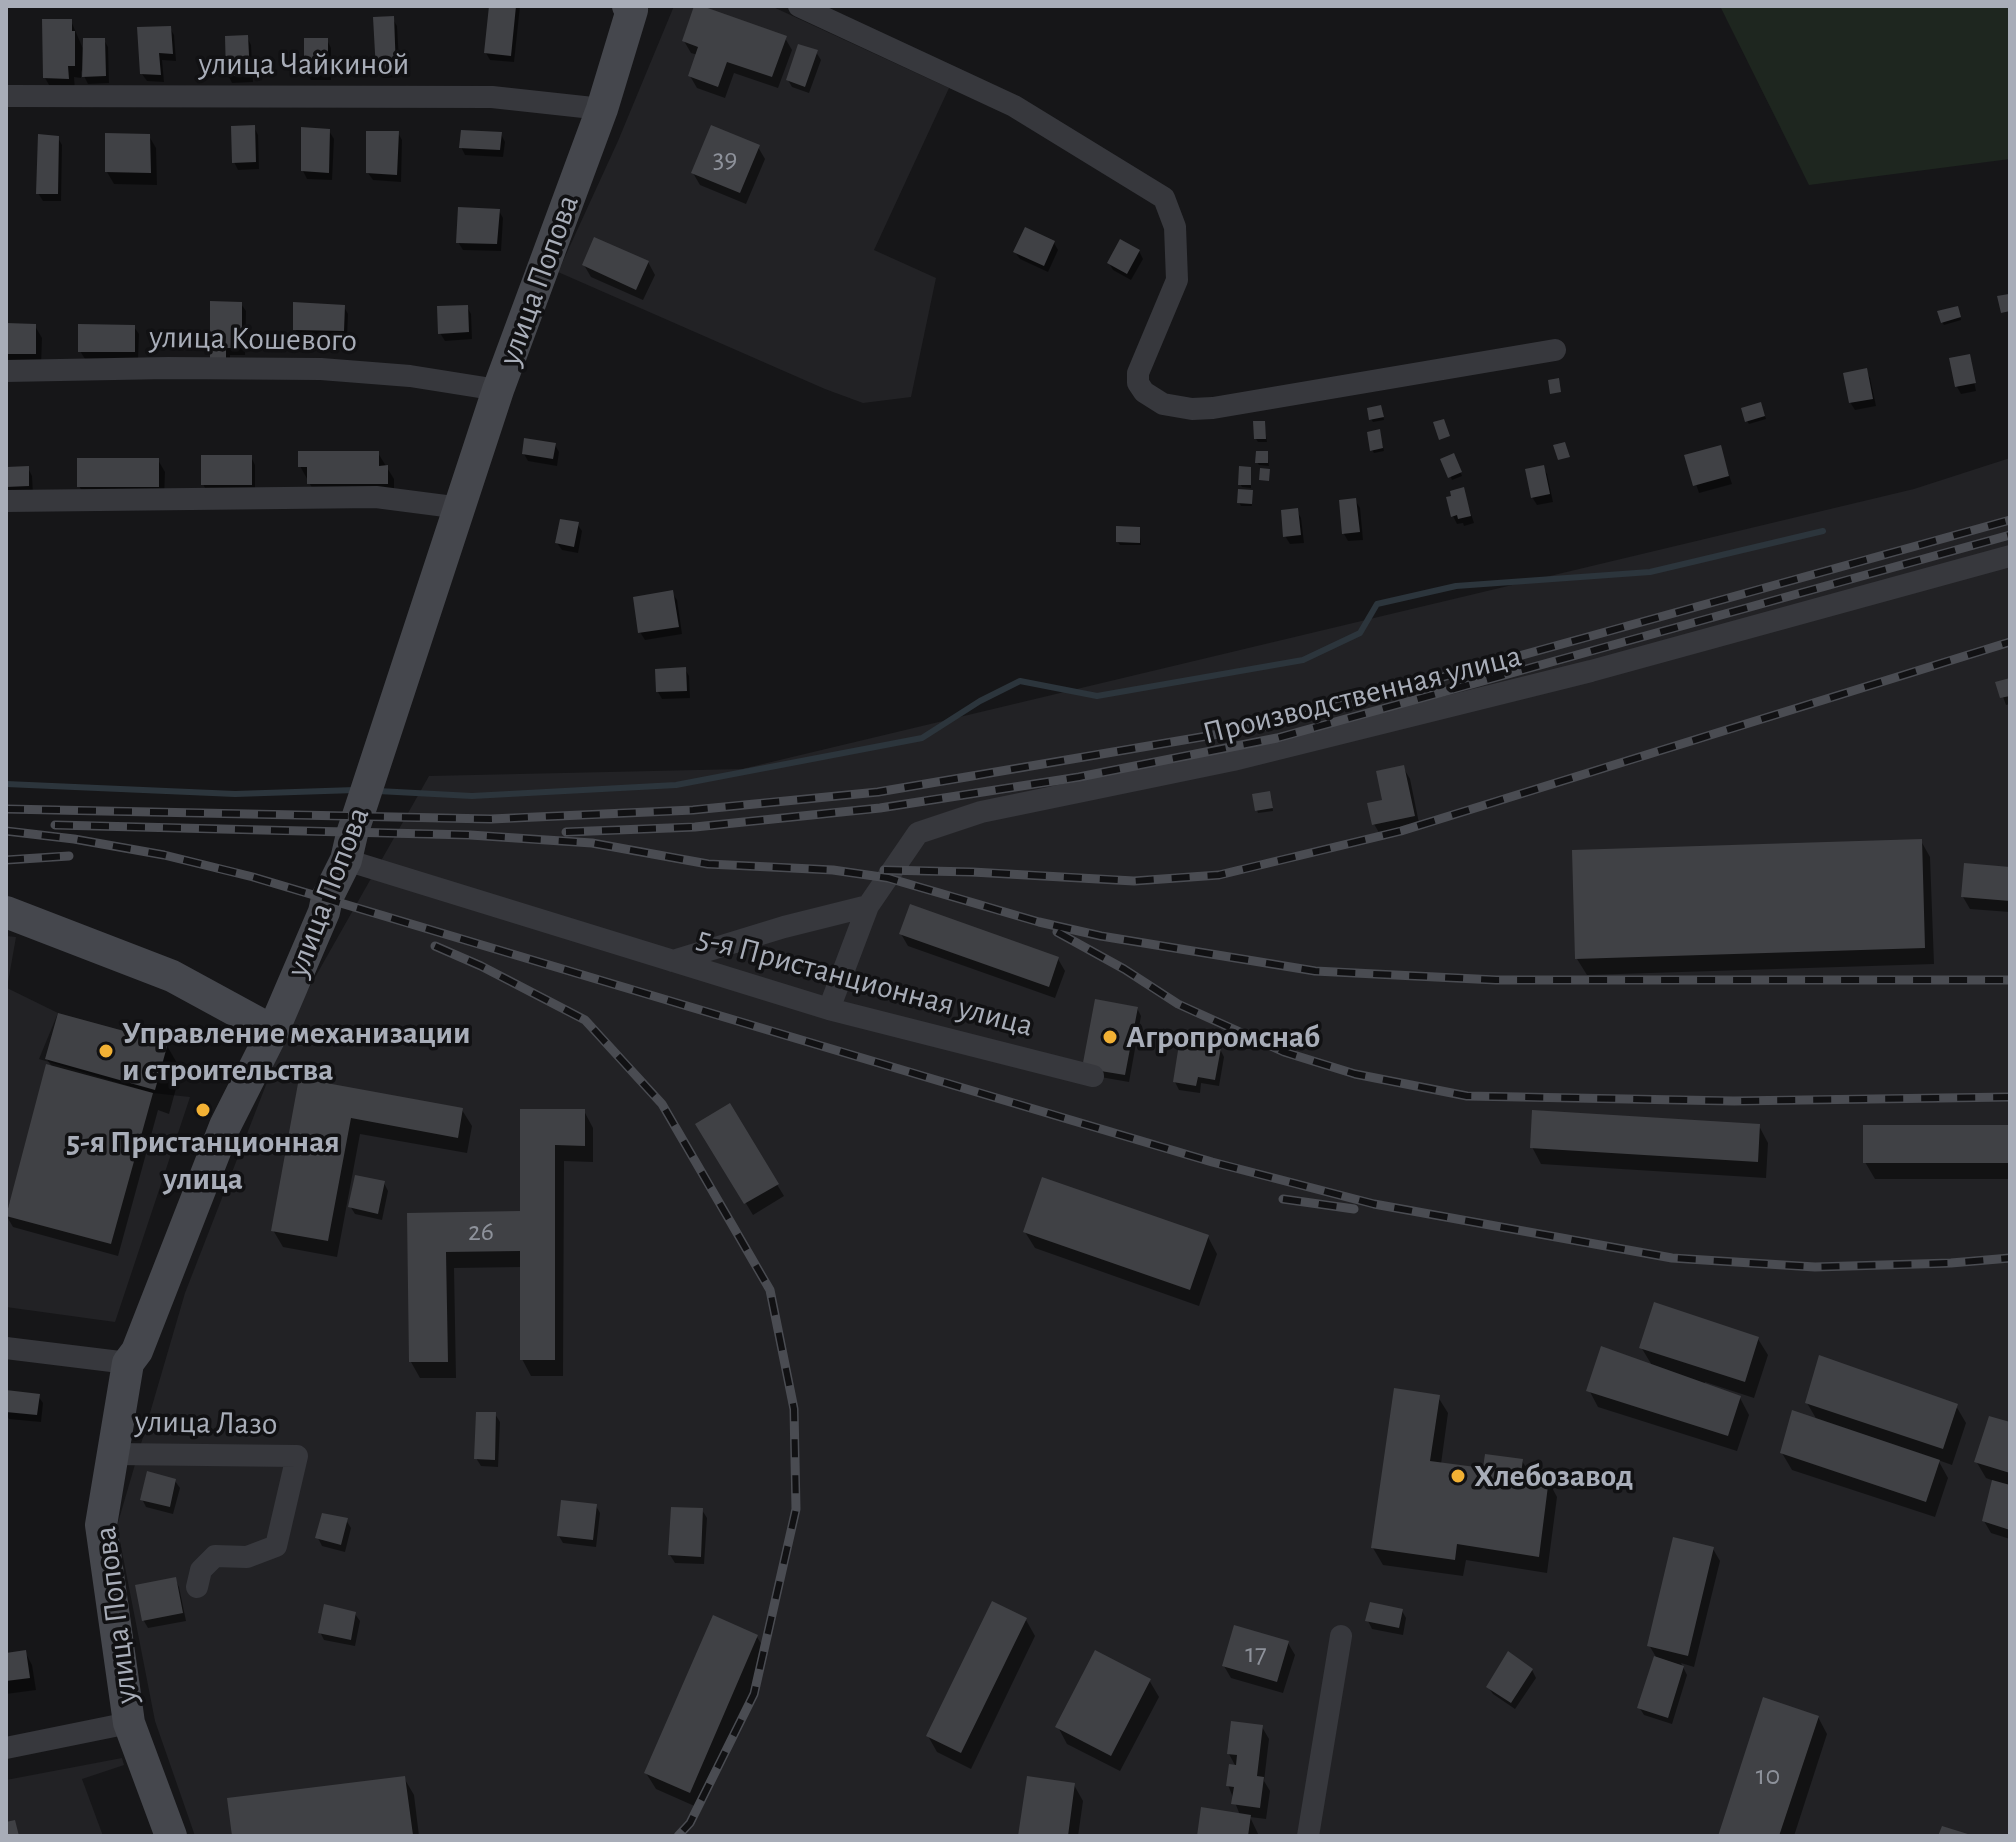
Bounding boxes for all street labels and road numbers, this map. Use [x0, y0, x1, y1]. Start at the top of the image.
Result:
street label: улица Чайкиной [198, 45, 410, 83]
street label: улица Попова [490, 190, 588, 370]
street label: улица Кошевого [149, 318, 357, 360]
street label: Производственная улица [1199, 637, 1525, 753]
street label: улица Попова [278, 802, 378, 982]
street label: 5-я Пристанционная улица [693, 919, 1037, 1045]
street label: улица Лазо [134, 1403, 278, 1443]
street label: улица Попова [86, 1524, 146, 1706]

